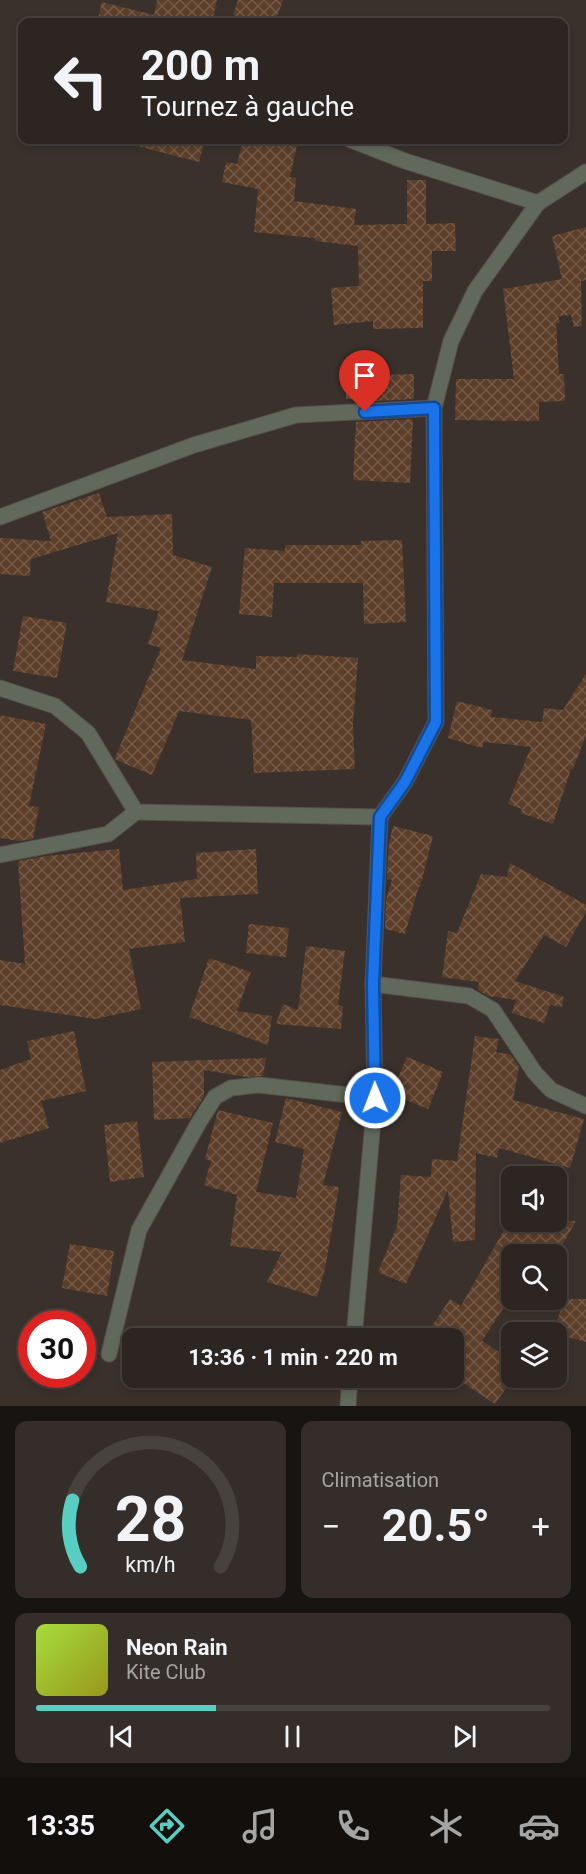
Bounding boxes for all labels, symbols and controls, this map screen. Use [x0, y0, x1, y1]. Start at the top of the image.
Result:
text: 200 m [141, 41, 260, 90]
icon: left [42, 42, 120, 120]
text: Tournez à gauche [141, 91, 354, 123]
pin [339, 350, 390, 412]
icon: arrive [348, 359, 381, 392]
position arrow [343, 1066, 407, 1130]
map controls [501, 1166, 567, 1388]
button: sound [501, 1166, 567, 1232]
button: search [501, 1244, 567, 1310]
speed limit sign: 30 [18, 1310, 96, 1388]
button: layers [501, 1322, 567, 1388]
text: 13:36 · 1 min · 220 m [188, 1345, 398, 1370]
text: Climatisation [322, 1468, 439, 1492]
text: 28 [114, 1483, 186, 1556]
text: 20.5° [382, 1499, 490, 1552]
text: − [322, 1507, 340, 1546]
text: + [531, 1507, 550, 1546]
text: km/h [125, 1552, 175, 1577]
text: Neon Rain [126, 1635, 228, 1660]
text: Kite Club [126, 1660, 206, 1684]
icon: previous [105, 1720, 138, 1753]
icon: pause [276, 1720, 309, 1753]
icon: next [448, 1720, 481, 1753]
icon: directions [146, 1805, 188, 1847]
icon: music [239, 1805, 281, 1847]
icon: phone [332, 1805, 374, 1847]
icon: climate [425, 1805, 467, 1847]
icon: car [518, 1805, 560, 1847]
text: 13:35 [26, 1810, 95, 1842]

